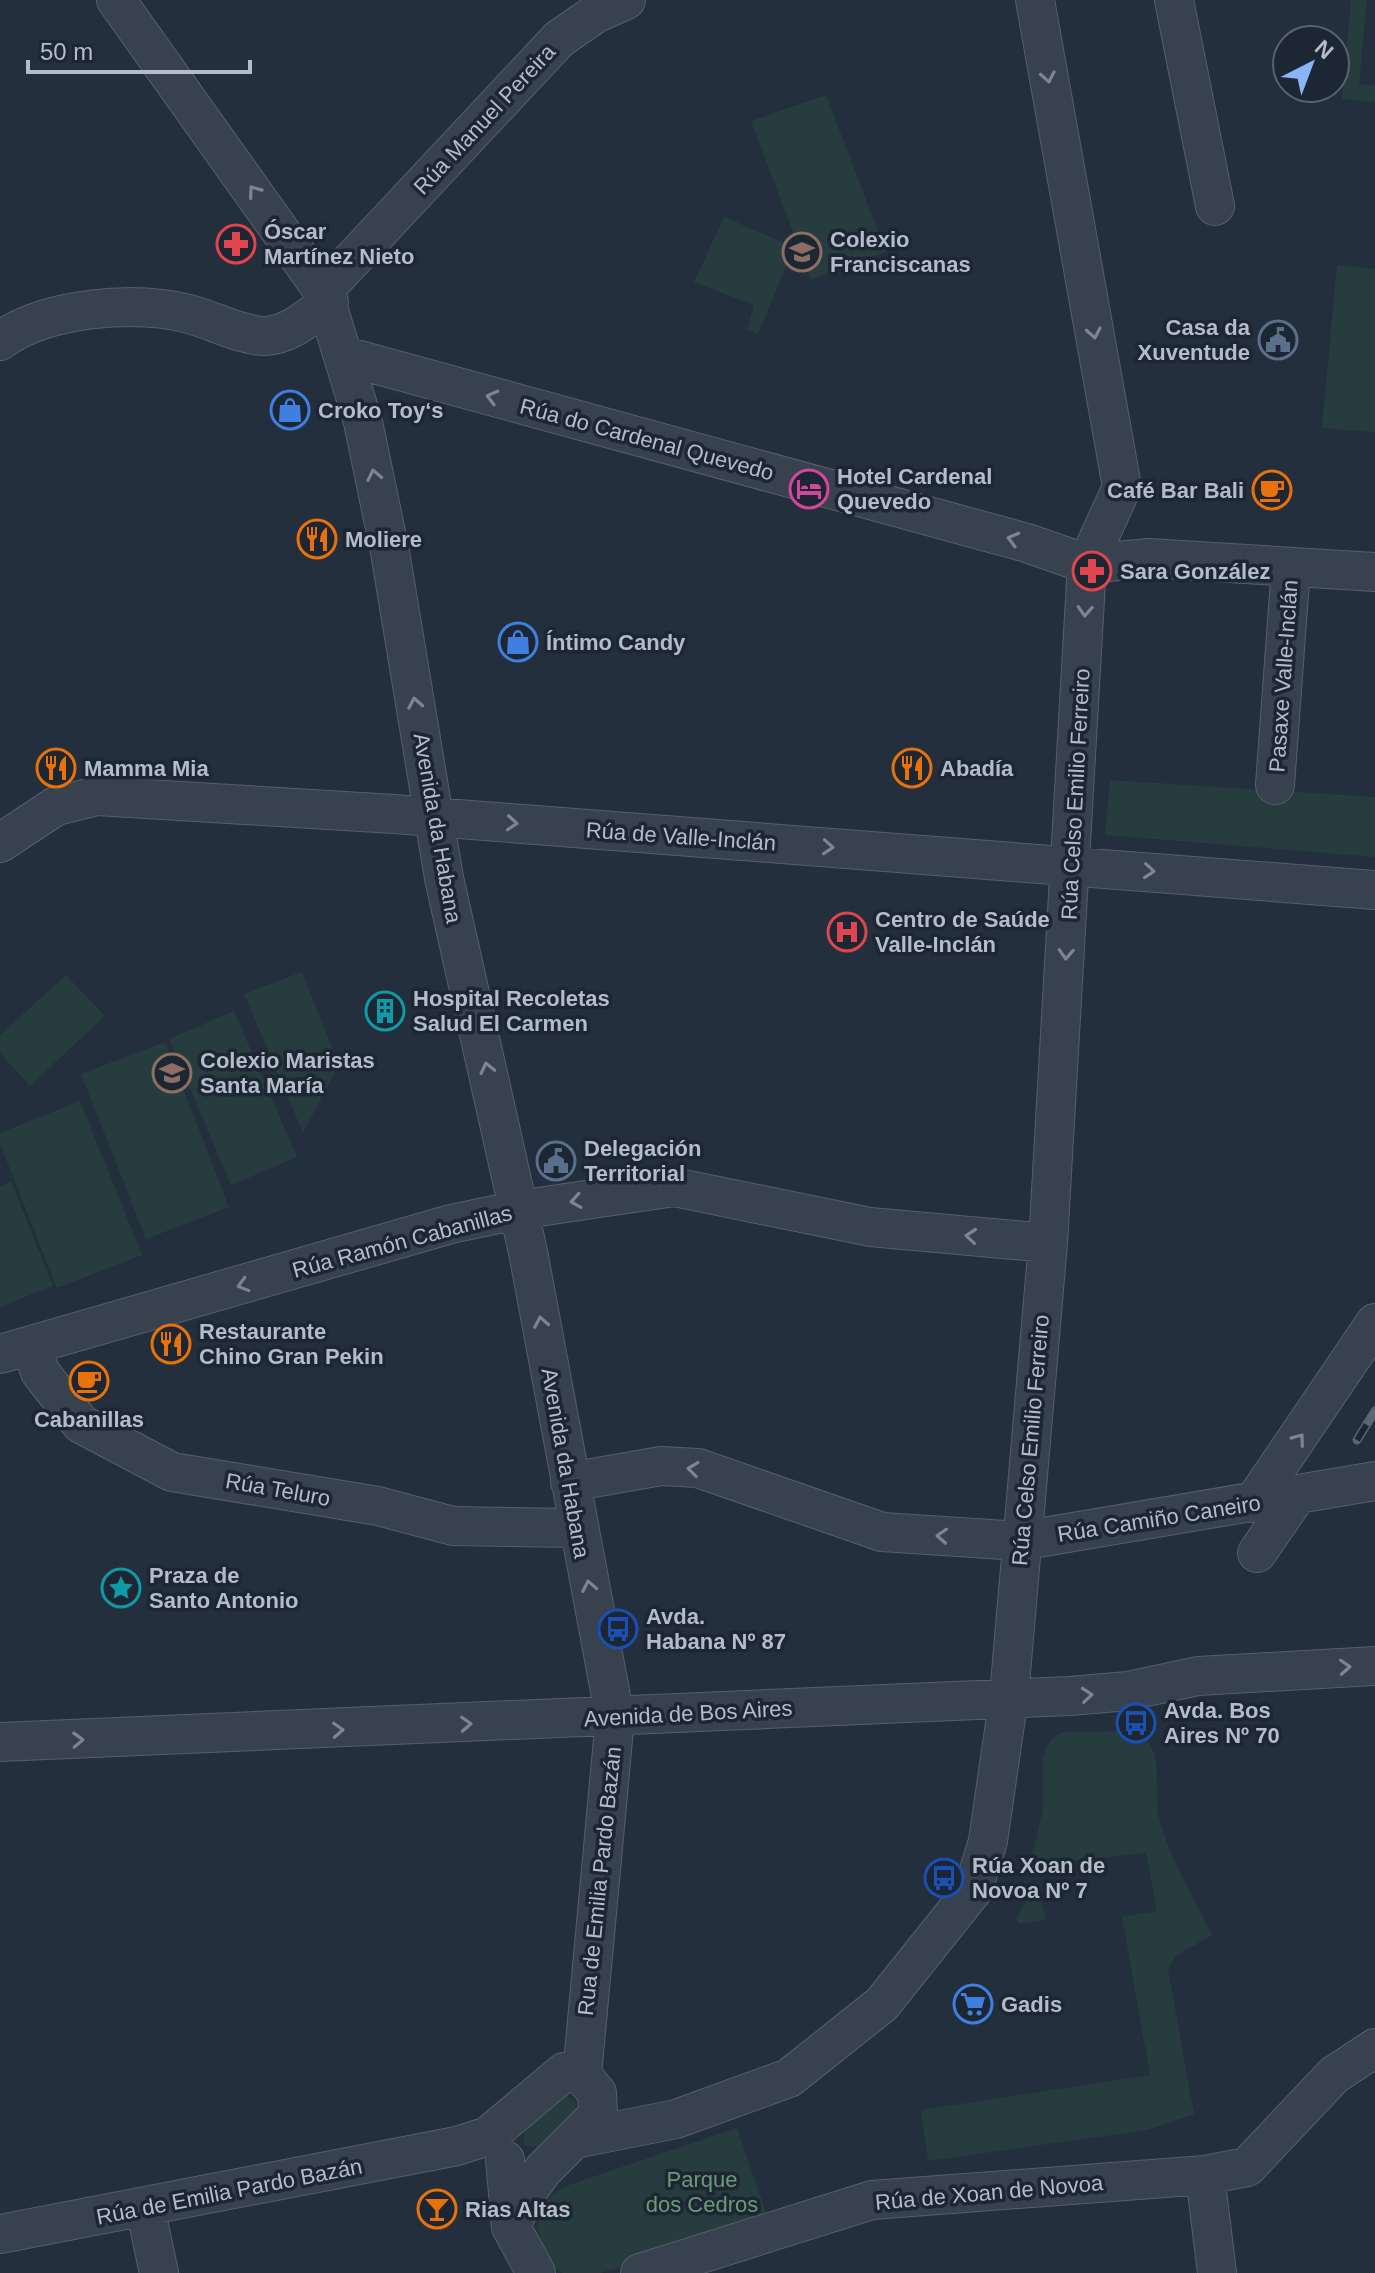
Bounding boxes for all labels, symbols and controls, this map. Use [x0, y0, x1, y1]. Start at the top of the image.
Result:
scale bar [28, 24, 250, 74]
north arrow [1271, 24, 1351, 104]
text: N [1310, 35, 1338, 64]
text: 50 m [40, 38, 93, 65]
street label: Rúa Manuel Pereira [408, 39, 561, 199]
one-way arrow [1039, 70, 1056, 84]
one-way arrow [250, 186, 264, 200]
place label: Óscar Martínez Nieto [264, 219, 414, 269]
pharmacy icon: Óscar Martínez Nieto [215, 223, 257, 265]
place label: Colexio Franciscanas [830, 227, 971, 277]
school or university icon: Colexio Franciscanas [781, 231, 823, 273]
place label: Casa da Xuventude [1138, 315, 1251, 365]
public building icon: Casa da Xuventude [1257, 319, 1299, 361]
one-way arrow [1085, 326, 1102, 339]
shop icon: Croko Toy‘s [269, 389, 311, 431]
one-way arrow [486, 389, 500, 406]
street label: Rúa do Cardenal Quevedo [517, 394, 777, 485]
place label: Croko Toy‘s [318, 398, 444, 423]
place label: Hotel Cardenal Quevedo [837, 464, 992, 514]
hotel icon: Hotel Cardenal Quevedo [788, 468, 830, 510]
one-way arrow [366, 469, 383, 483]
cafe icon: Café Bar Bali [1251, 469, 1293, 511]
place label: Café Bar Bali [1107, 478, 1244, 503]
restaurant icon: Moliere [296, 518, 338, 560]
place label: Moliere [345, 527, 422, 552]
one-way arrow [1007, 532, 1021, 548]
pharmacy icon: Sara González [1071, 550, 1113, 592]
place label: Sara González [1120, 559, 1270, 584]
street label: Pasaxe Valle-Inclán [1264, 579, 1303, 773]
one-way arrow [1077, 605, 1094, 618]
shop icon: Íntimo Candy [497, 621, 539, 663]
place label: Íntimo Candy [546, 630, 686, 655]
street label: Rúa Celso Emilio Ferreiro [1056, 668, 1095, 920]
one-way arrow [408, 696, 425, 710]
street label: Avenida da Habana [408, 731, 467, 926]
restaurant icon: Mamma Mia [35, 747, 77, 789]
restaurant icon: Abadía [891, 747, 933, 789]
place label: Mamma Mia [84, 756, 209, 781]
place label: Abadía [940, 756, 1014, 781]
one-way arrow [506, 814, 519, 831]
street label: Rúa de Valle-Inclán [585, 817, 777, 856]
one-way arrow [822, 838, 835, 855]
one-way arrow [1143, 863, 1156, 880]
place label: Centro de Saúde Valle-Inclán [875, 907, 1050, 957]
hospital icon: Centro de Saúde Valle-Inclán [826, 911, 868, 953]
one-way arrow [1058, 948, 1075, 961]
place label: Hospital Recoletas Salud El Carmen [413, 986, 610, 1036]
building icon: Hospital Recoletas Salud El Carmen [364, 990, 406, 1032]
place label: Colexio Maristas Santa María [200, 1048, 375, 1098]
school or university icon: Colexio Maristas Santa María [151, 1052, 193, 1094]
one-way arrow [479, 1062, 496, 1076]
place label: Delegación Territorial [584, 1136, 701, 1186]
public building icon: Delegación Territorial [535, 1140, 577, 1182]
one-way arrow [569, 1192, 583, 1209]
street label: Rúa Ramón Cabanillas [290, 1200, 515, 1283]
one-way arrow [964, 1228, 977, 1245]
one-way arrow [237, 1275, 251, 1292]
street label: Rúa Celso Emilio Ferreiro [1007, 1314, 1054, 1567]
one-way arrow [533, 1316, 550, 1330]
place label: Restaurante Chino Gran Pekin [199, 1319, 384, 1369]
restaurant icon: Restaurante Chino Gran Pekin [150, 1323, 192, 1365]
cafe icon: Cabanillas [68, 1360, 110, 1402]
street label: Avenida da Habana [536, 1366, 595, 1561]
place label: Cabanillas [34, 1407, 144, 1432]
one-way arrow [1289, 1434, 1303, 1448]
one-way arrow [686, 1460, 699, 1477]
street label: Rúa Teluro [224, 1468, 332, 1511]
street label: Rúa Camiño Caneiro [1056, 1490, 1262, 1547]
one-way arrow [935, 1528, 948, 1545]
place label: Praza de Santo Antonio [149, 1563, 299, 1613]
place icon: Praza de Santo Antonio [100, 1567, 142, 1609]
one-way arrow [581, 1579, 598, 1593]
place label: Avda. Habana Nº 87 [646, 1604, 786, 1654]
bus stop icon: Avda. Habana Nº 87 [597, 1608, 639, 1650]
one-way arrow [1339, 1659, 1352, 1676]
one-way arrow [1081, 1686, 1094, 1703]
street label: Avenida de Bos Aires [583, 1696, 793, 1731]
place label: Avda. Bos Aires Nº 70 [1164, 1698, 1280, 1748]
bus stop icon: Avda. Bos Aires Nº 70 [1115, 1702, 1157, 1744]
one-way arrow [460, 1716, 473, 1733]
one-way arrow [332, 1721, 345, 1738]
one-way arrow [72, 1731, 85, 1748]
street label: Rua de Emilia Pardo Bazán [573, 1745, 626, 2017]
place label: Rúa Xoan de Novoa Nº 7 [972, 1853, 1105, 1903]
bus stop icon: Rúa Xoan de Novoa Nº 7 [923, 1857, 965, 1899]
supermarket icon: Gadis [952, 1983, 994, 2025]
place label: Gadis [1001, 1992, 1062, 2017]
street label: Rúa de Emilia Pardo Bazán [94, 2153, 364, 2230]
park label: Parque dos Cedros [646, 2167, 758, 2217]
street label: Rúa de Xoan de Novoa [874, 2170, 1105, 2215]
bar icon: Rias Altas [416, 2188, 458, 2230]
place label: Rias Altas [465, 2197, 571, 2222]

